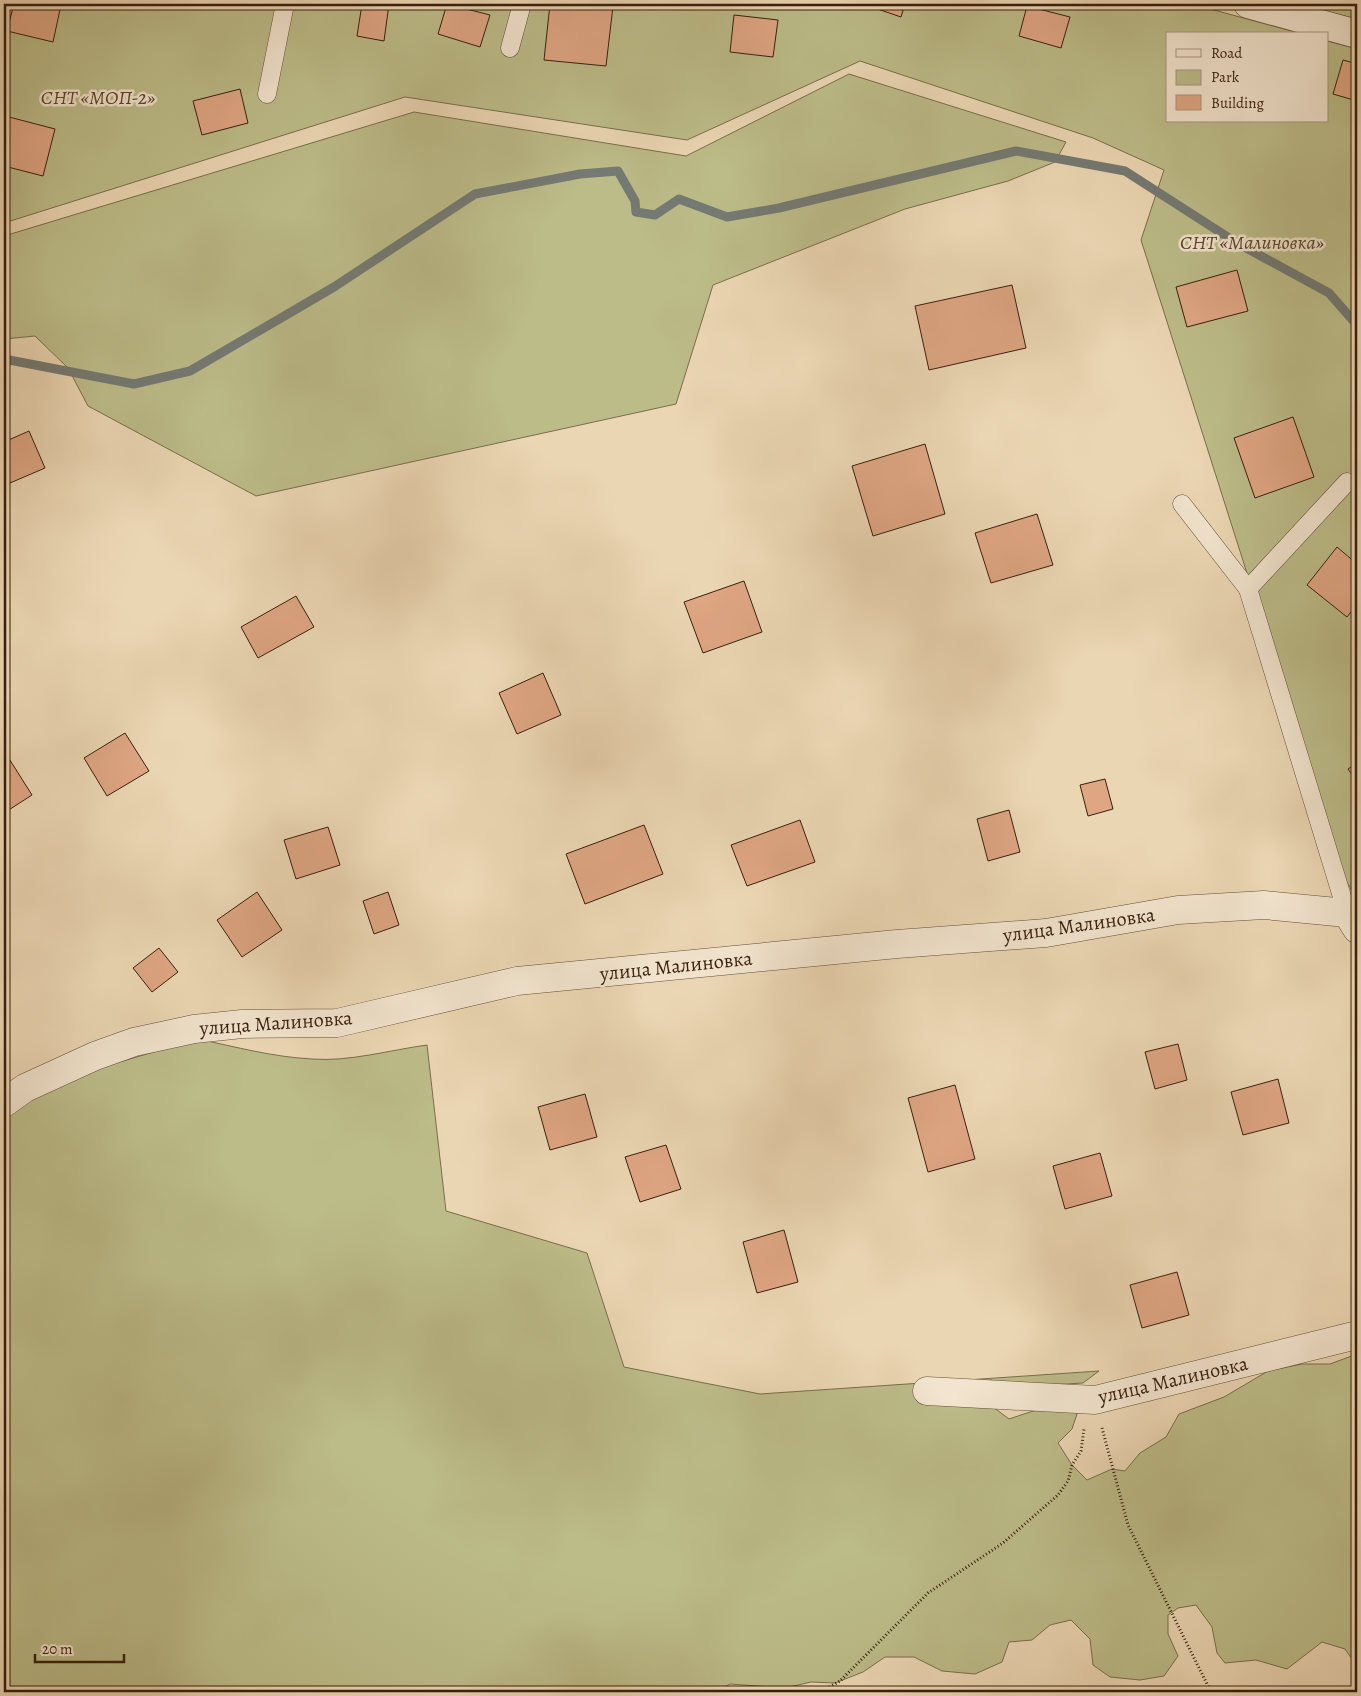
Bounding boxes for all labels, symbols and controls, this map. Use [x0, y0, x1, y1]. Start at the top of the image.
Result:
legend [1166, 32, 1328, 122]
text: Road [1211, 43, 1243, 63]
text: Park [1211, 67, 1240, 87]
park label: СНТ «МОП-2» [41, 84, 155, 111]
text: Building [1211, 93, 1264, 113]
park label: СНТ «Малиновка» [1180, 229, 1324, 256]
street label: улица Малиновка [1000, 901, 1157, 949]
street label: улица Малиновка [597, 944, 754, 988]
street label: улица Малиновка [198, 1004, 354, 1042]
street label: улица Малиновка [1094, 1349, 1251, 1411]
scale bar [35, 1631, 124, 1663]
text: 20 m [42, 1639, 73, 1659]

